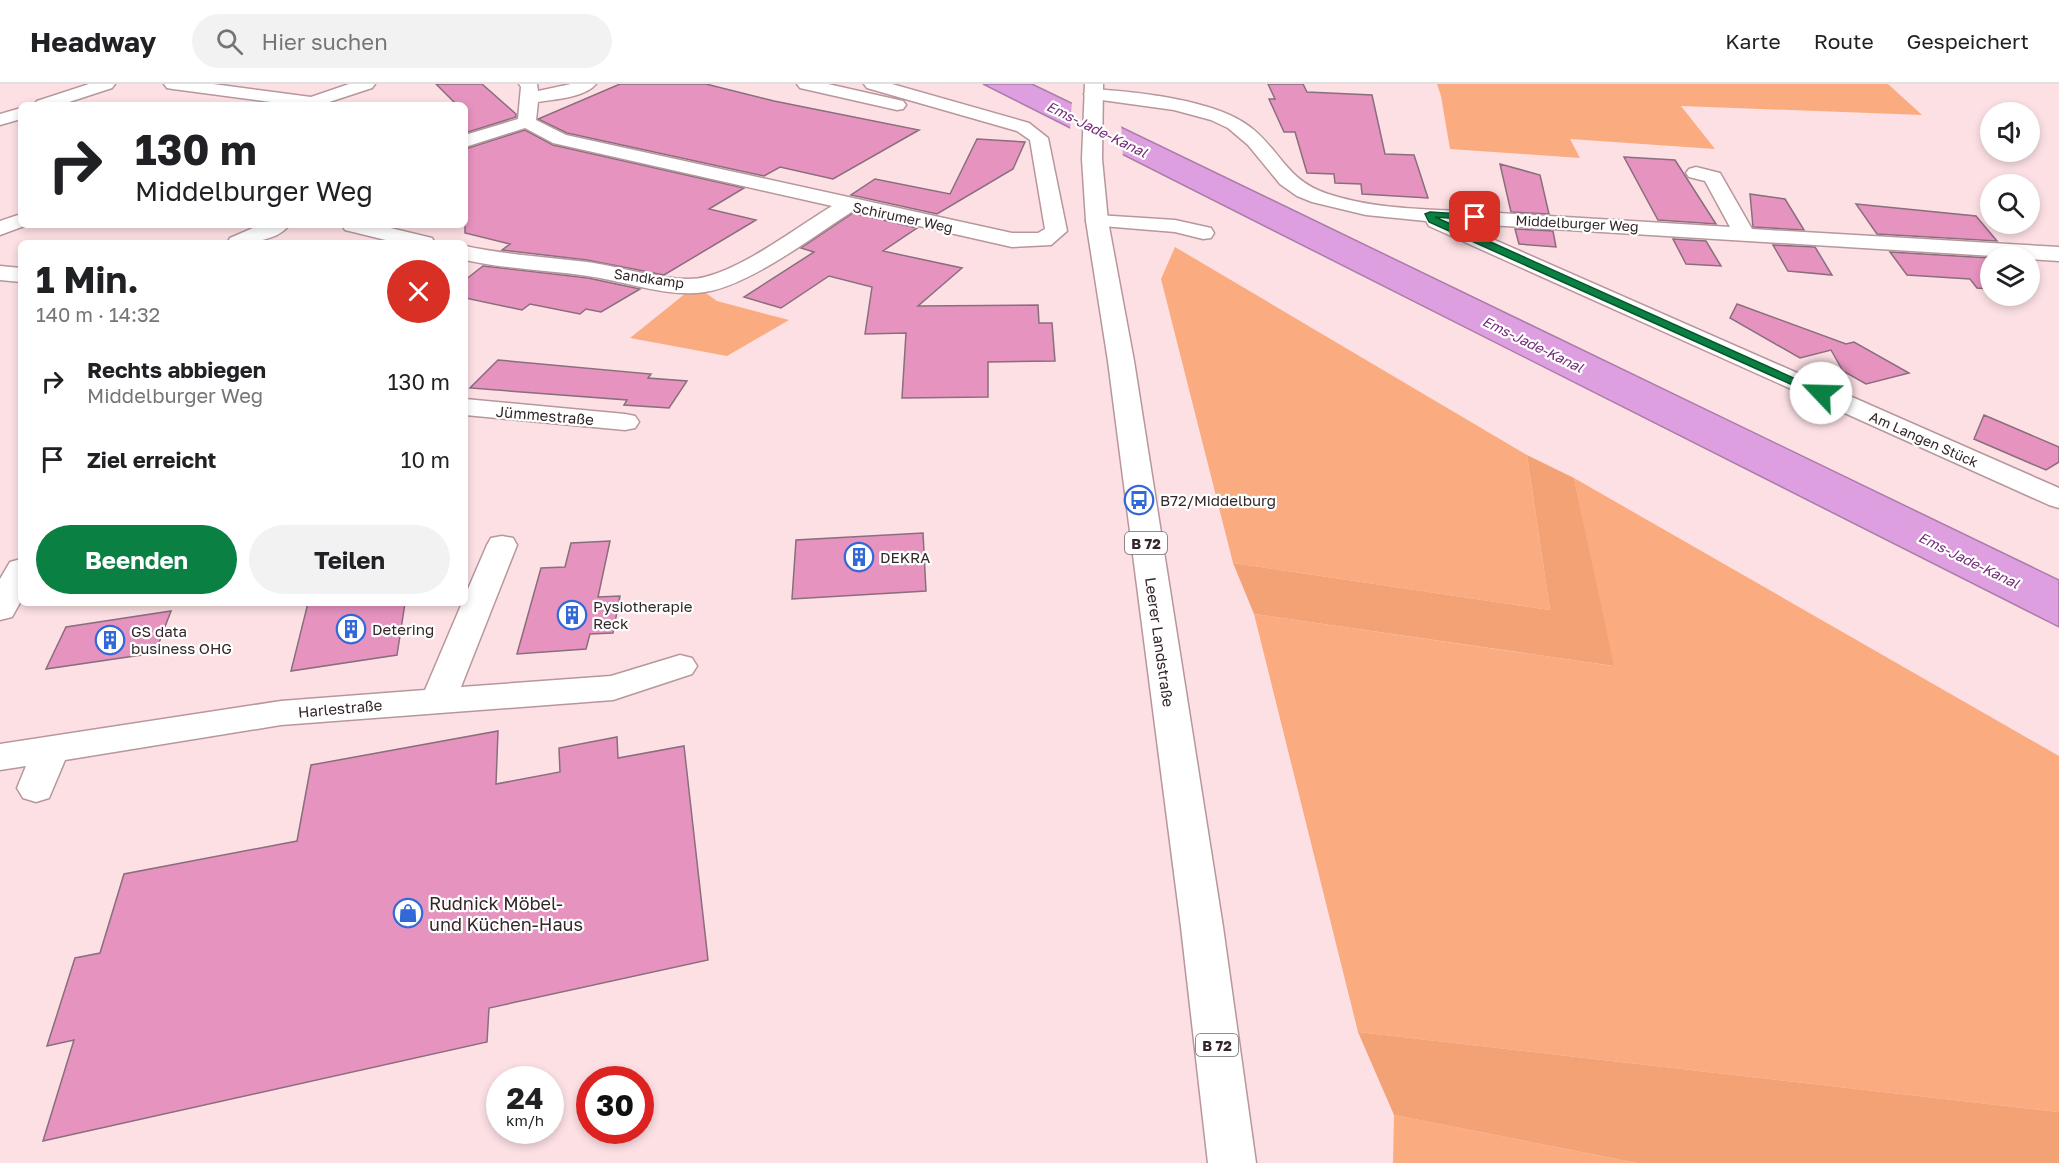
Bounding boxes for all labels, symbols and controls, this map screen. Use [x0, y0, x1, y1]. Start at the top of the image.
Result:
search box [192, 14, 612, 68]
text: Headway [30, 25, 156, 58]
icon: search [213, 25, 246, 58]
text: Hier suchen [261, 28, 388, 55]
text: Karte [1725, 28, 1781, 54]
text: Route [1814, 28, 1874, 54]
text: Gespeichert [1907, 28, 2029, 54]
water label: Ems-Jade-Kanal [1044, 97, 1151, 161]
map controls [1980, 102, 2040, 306]
button: sound [1980, 102, 2040, 162]
text: 130 m [135, 124, 257, 174]
icon: right [36, 126, 114, 204]
button: search [1980, 174, 2040, 234]
text: Middelburger Weg [135, 175, 373, 207]
pin [1449, 191, 1500, 242]
street label: Schirumer Weg [851, 198, 955, 236]
icon: arrive [1458, 200, 1491, 233]
street label: Middelburger Weg [1515, 211, 1639, 235]
button: layers [1980, 246, 2040, 306]
text: 1 Min. [36, 258, 139, 301]
button: close [387, 260, 450, 323]
street label: Sandkamp [613, 265, 685, 291]
text: 140 m · 14:32 [36, 302, 160, 326]
water label: Ems-Jade-Kanal [1480, 312, 1587, 376]
text: Rechts abbiegen [87, 356, 266, 383]
position arrow [1789, 361, 1853, 425]
icon: right [36, 365, 69, 398]
text: 130 m [388, 368, 450, 395]
text: Middelburger Weg [87, 383, 263, 407]
street label: Jümmestraße [495, 402, 595, 428]
street label: Am Langen Stück [1867, 407, 1981, 471]
icon: arrive [36, 443, 69, 476]
text: Ziel erreicht [87, 446, 216, 473]
text: 10 m [401, 446, 450, 473]
bus stop icon: B72/Middelburg [1123, 484, 1155, 516]
place label: B72/Middelburg [1160, 491, 1276, 509]
button: Beenden [36, 525, 237, 594]
button: Teilen [249, 525, 450, 594]
water label: Ems-Jade-Kanal [1916, 528, 2023, 592]
road number: B 72 [1125, 532, 1167, 554]
building icon: DEKRA [843, 541, 875, 573]
place label: DEKRA [880, 548, 930, 566]
street label: Leerer Landstraße [1142, 576, 1178, 708]
place label: Pysiotherapie Reck [593, 597, 693, 632]
building icon: Pysiotherapie Reck [556, 599, 588, 631]
building icon: Detering [335, 613, 367, 645]
place label: Detering [372, 620, 434, 638]
place label: GS data business OHG [131, 622, 232, 657]
building icon: GS data business OHG [94, 624, 126, 656]
street label: Harlestraße [297, 695, 383, 721]
place label: Rudnick Möbel- und Küchen-Haus [429, 892, 583, 935]
shop icon: Rudnick Möbel- und Küchen-Haus [392, 897, 424, 929]
road number: B 72 [1196, 1034, 1238, 1056]
speed limit sign: 30 [576, 1066, 654, 1144]
text: 24 [506, 1080, 544, 1116]
text: km/h [506, 1111, 544, 1129]

